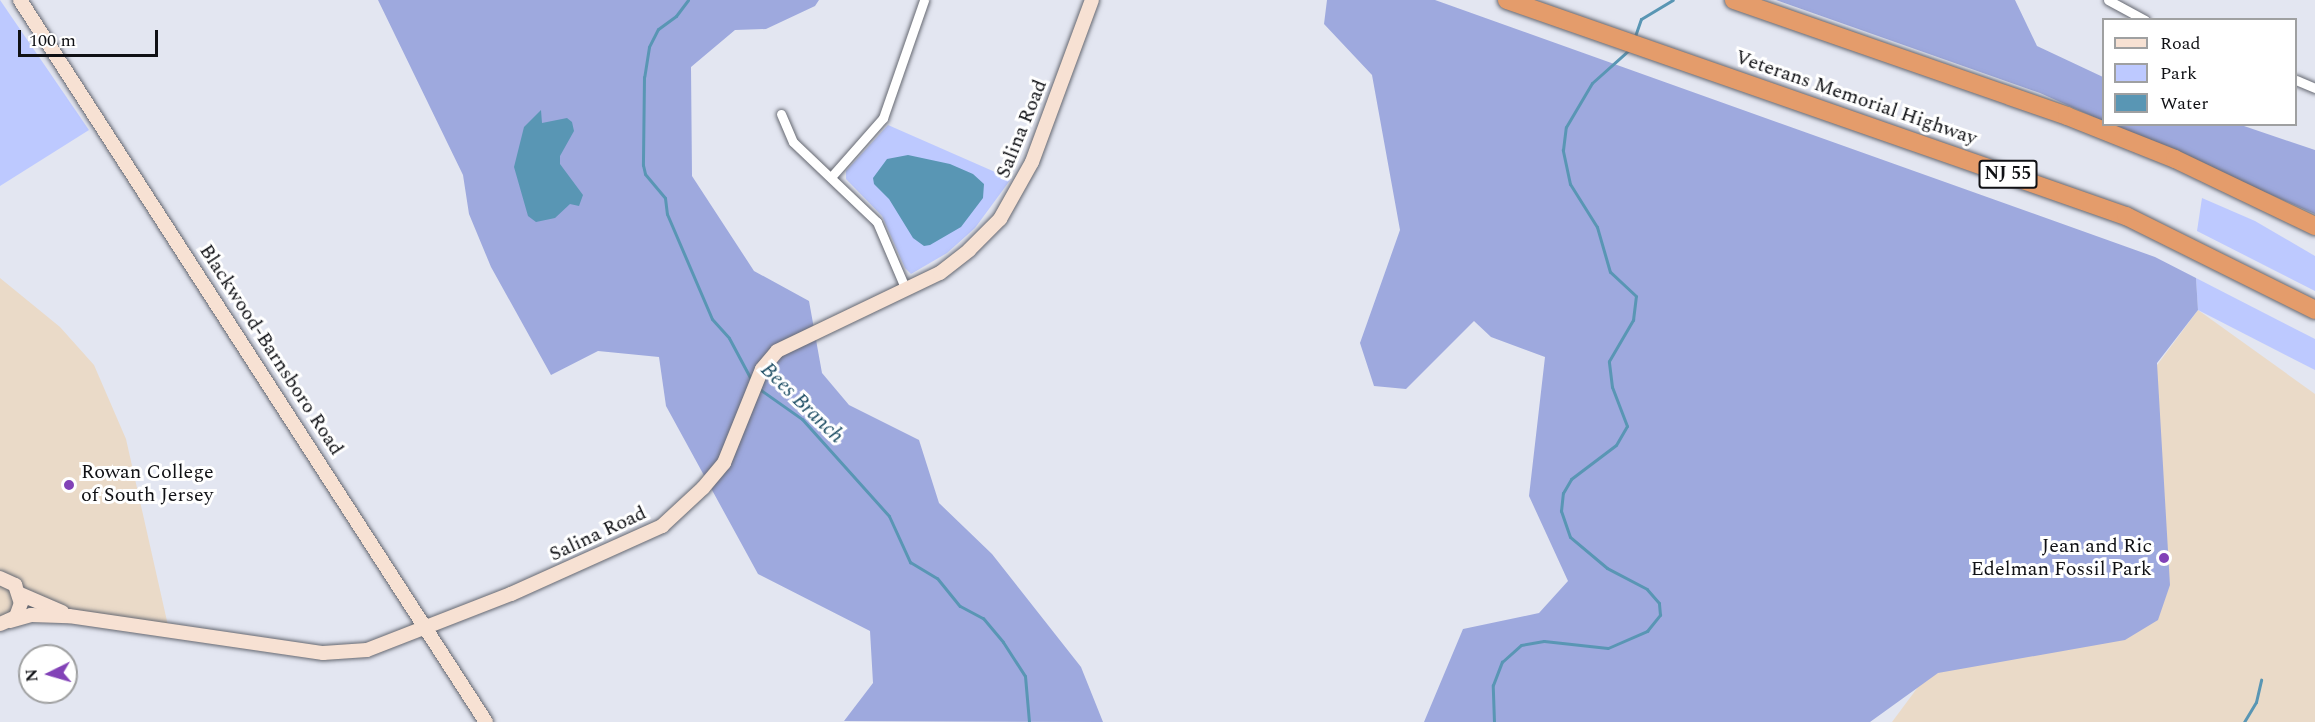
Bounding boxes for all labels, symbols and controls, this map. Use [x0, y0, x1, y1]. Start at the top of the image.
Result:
scale bar [21, 18, 160, 56]
legend [2102, 18, 2297, 126]
text: 100 m [29, 27, 76, 54]
text: Road [2160, 30, 2201, 57]
street label: Veterans Memorial Highway [1732, 45, 1980, 151]
text: Park [2160, 60, 2197, 87]
street label: Salina Road [991, 76, 1053, 182]
text: Water [2160, 90, 2208, 117]
road number: NJ 55 [1978, 159, 2038, 189]
street label: Blackwood-Barnsboro Road [194, 240, 348, 460]
water label: Bees Branch [755, 357, 849, 449]
place label: Rowan College of South Jersey [81, 461, 214, 508]
marker: Rowan College of South Jersey [62, 478, 76, 492]
street label: Salina Road [546, 501, 650, 567]
place label: Jean and Ric Edelman Fossil Park [1971, 534, 2152, 581]
marker: Jean and Ric Edelman Fossil Park [2157, 551, 2171, 565]
north arrow [18, 644, 78, 704]
text: N [20, 668, 45, 683]

